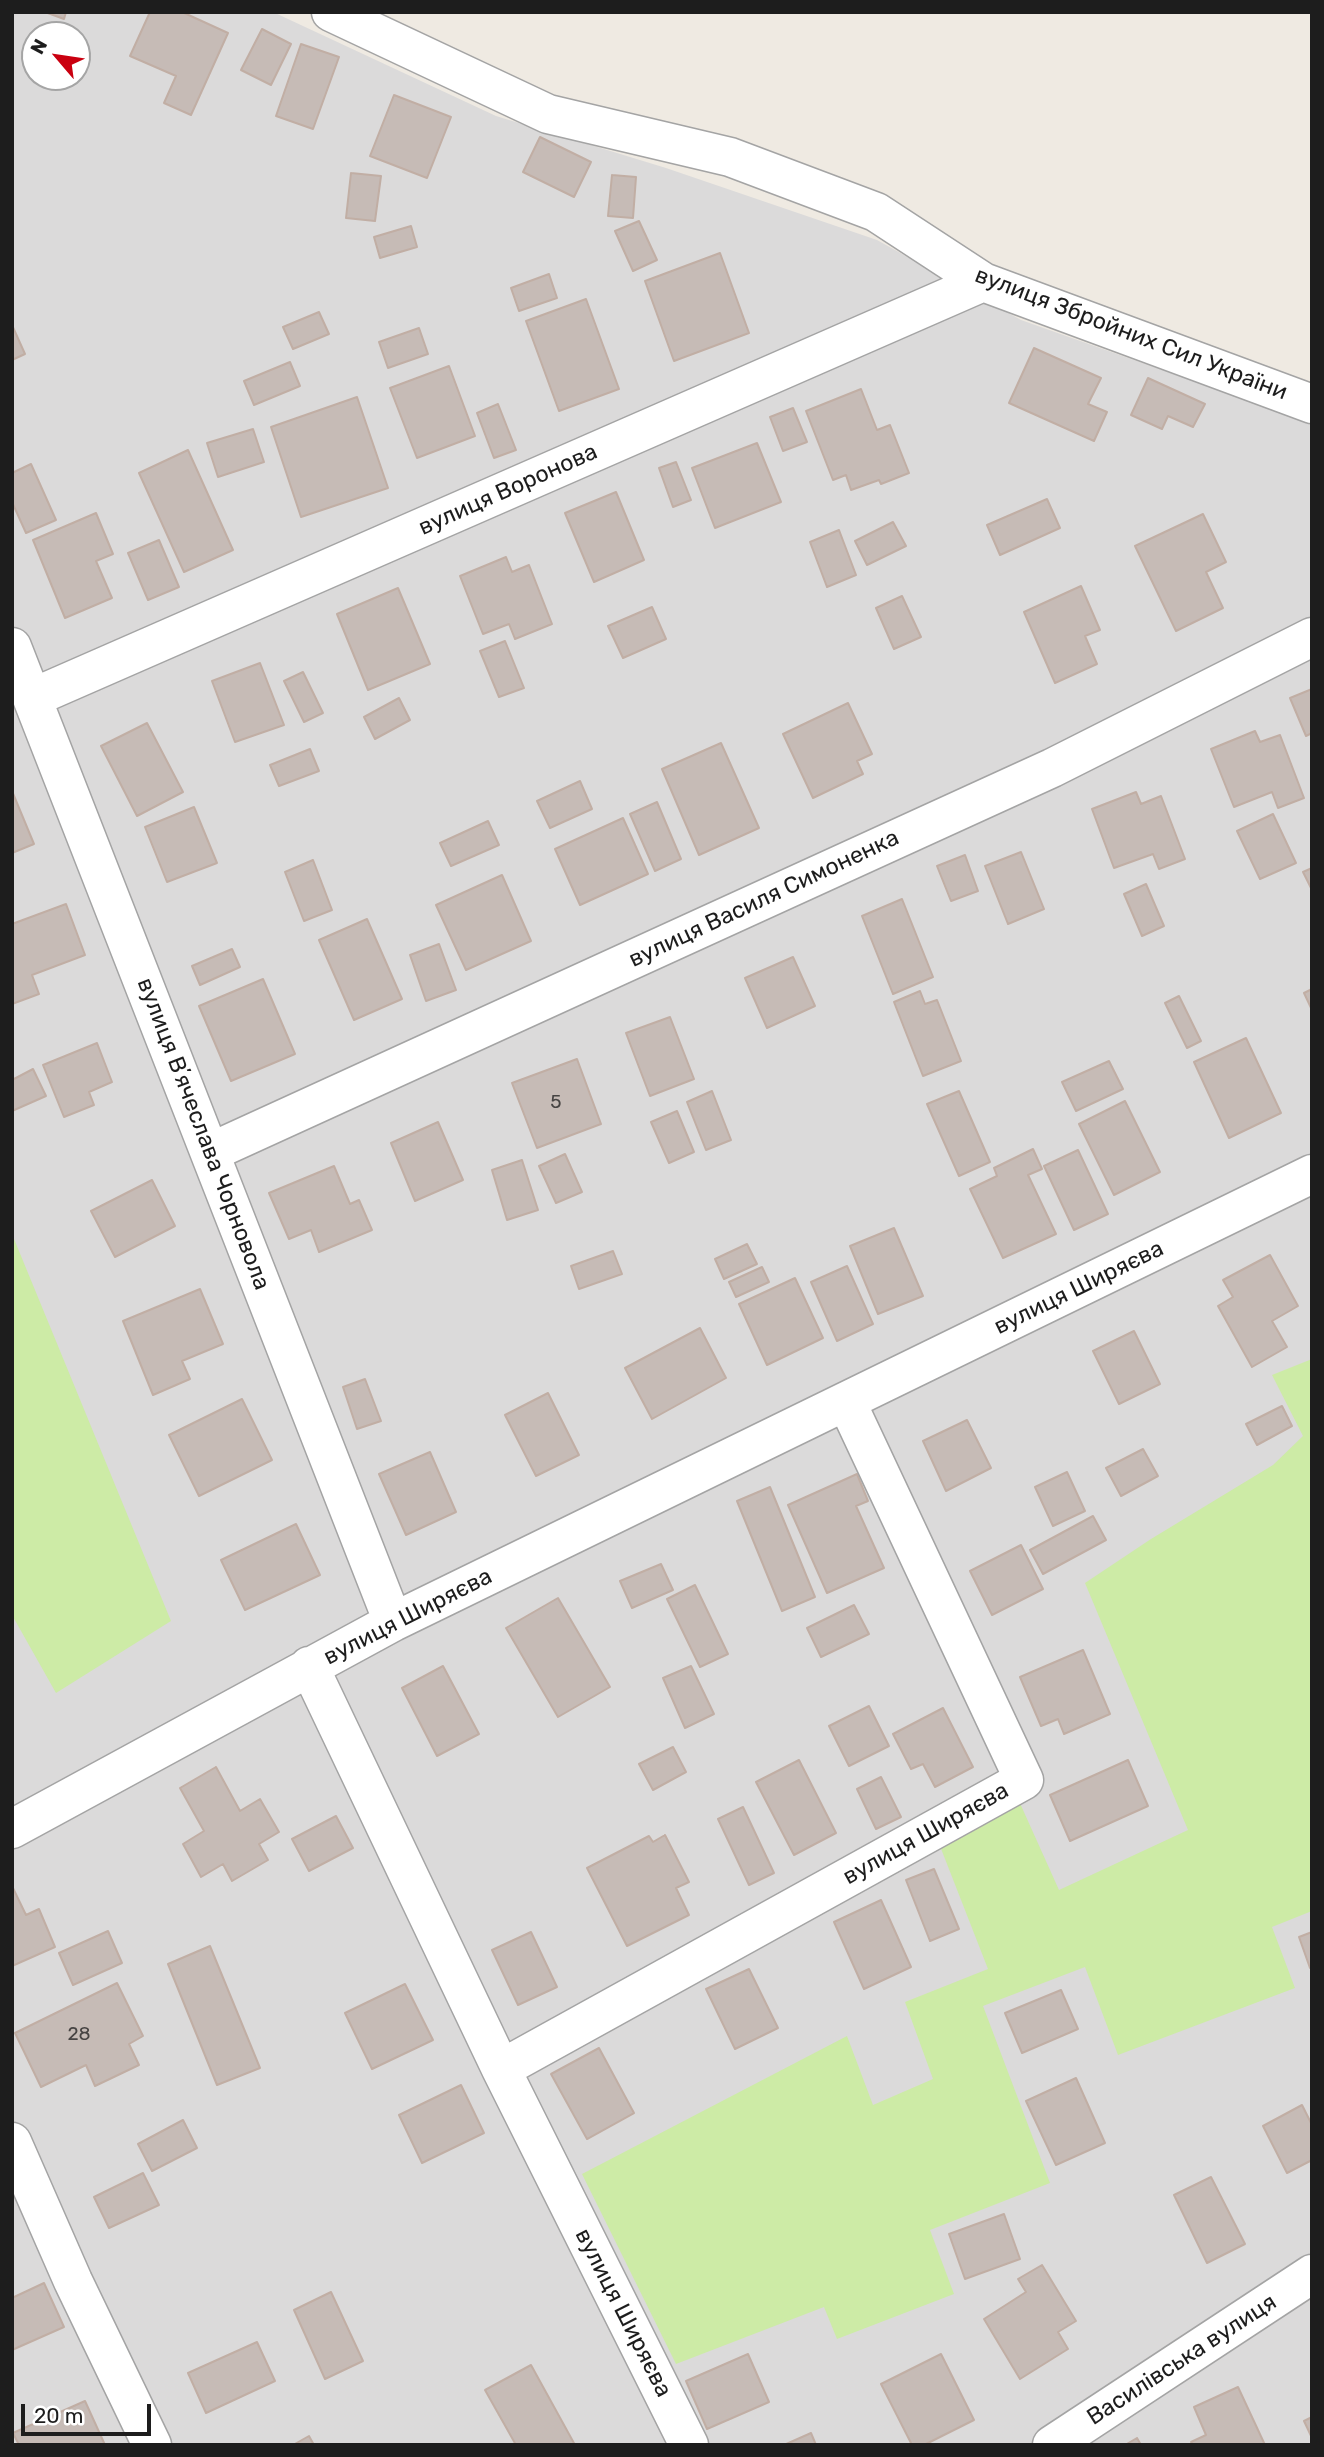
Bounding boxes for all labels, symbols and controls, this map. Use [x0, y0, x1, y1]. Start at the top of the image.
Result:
north arrow [21, 21, 91, 91]
text: N [26, 35, 52, 58]
street label: вулиця Збройних Сил України [971, 262, 1291, 406]
street label: вулиця Воронова [414, 438, 602, 542]
street label: вулиця Василя Симоненка [625, 824, 903, 974]
street label: вулиця Вʼячеслава Чорновола [131, 974, 275, 1294]
house number: 5 [550, 1092, 562, 1114]
street label: вулиця Ширяєва [990, 1235, 1168, 1341]
street label: вулиця Ширяєва [319, 1563, 497, 1671]
street label: вулиця Ширяєва [838, 1777, 1014, 1891]
house number: 28 [67, 2024, 91, 2046]
street label: вулиця Ширяєва [569, 2224, 677, 2402]
street label: Василівська вулиця [1082, 2288, 1282, 2432]
scale bar [24, 2390, 154, 2434]
text: 20 m [34, 2403, 83, 2428]

